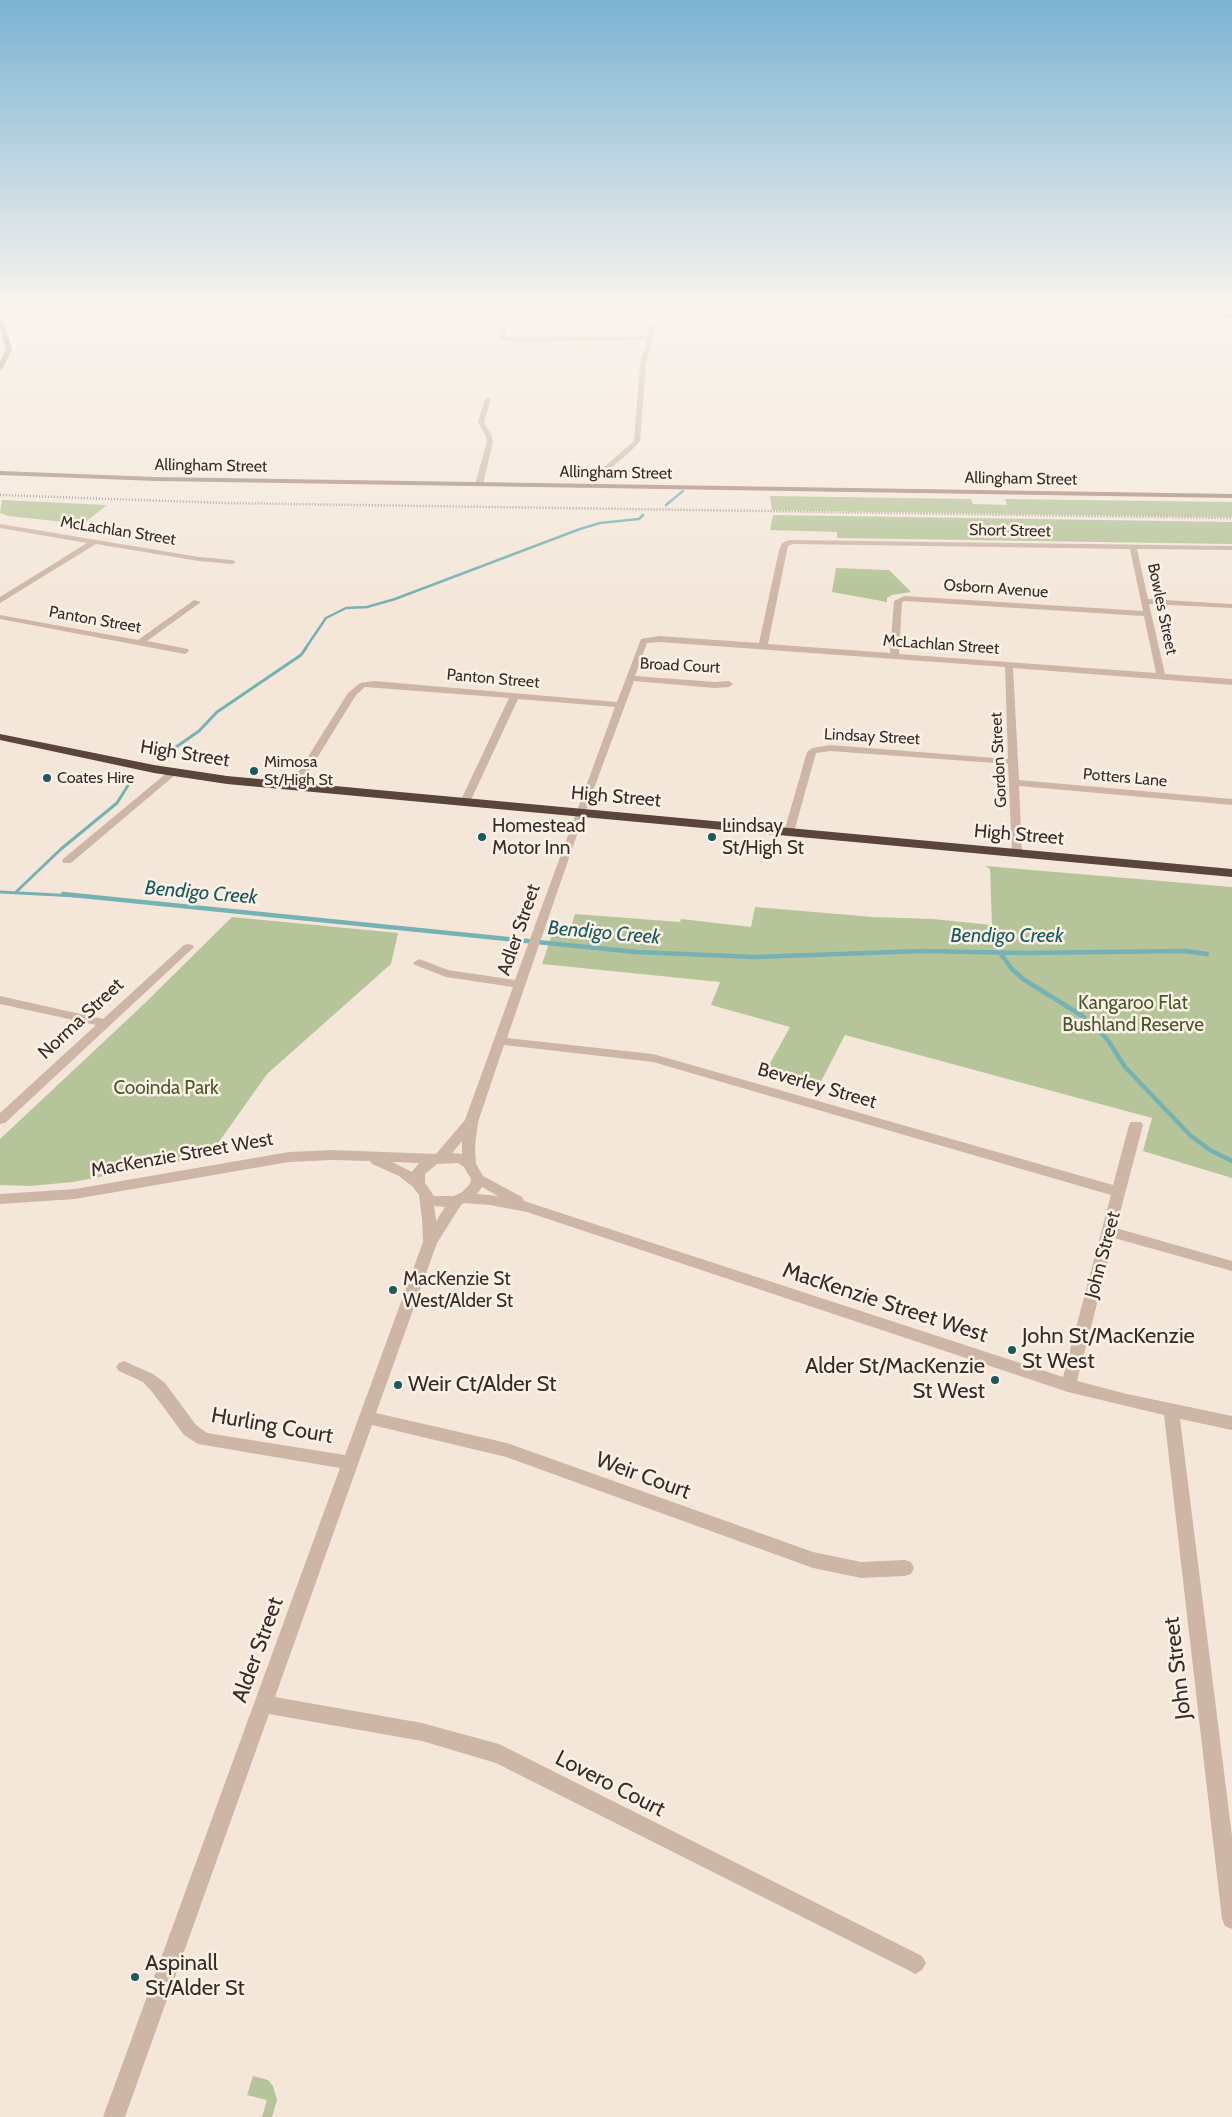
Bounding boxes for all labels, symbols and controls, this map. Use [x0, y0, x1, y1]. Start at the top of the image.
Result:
street label: Allingham Street [154, 455, 268, 477]
street label: Allingham Street [559, 462, 673, 484]
street label: Allingham Street [964, 468, 1078, 490]
street label: McLachlan Street [59, 512, 177, 550]
street label: Short Street [969, 521, 1051, 541]
street label: Bowles Street [1143, 561, 1181, 657]
street label: Osborn Avenue [943, 576, 1049, 602]
street label: Panton Street [47, 602, 143, 638]
street label: McLachlan Street [882, 631, 1000, 659]
street label: Broad Court [639, 654, 721, 678]
street label: Panton Street [446, 665, 540, 693]
street label: Gordon Street [987, 712, 1011, 808]
street label: Lindsay Street [824, 725, 920, 749]
street label: High Street [139, 736, 231, 772]
place label: Mimosa St/High St [264, 752, 333, 790]
marker: Mimosa St/High St [248, 765, 260, 777]
street label: Potters Lane [1082, 765, 1168, 791]
place label: Coates Hire [57, 768, 134, 788]
marker: Coates Hire [41, 772, 53, 784]
street label: High Street [570, 782, 662, 812]
place label: Homestead Motor Inn [492, 815, 586, 859]
place label: Lindsay St/High St [722, 815, 804, 859]
street label: High Street [973, 820, 1065, 850]
marker: Homestead Motor Inn [476, 831, 488, 843]
marker: Lindsay St/High St [706, 831, 718, 843]
water label: Bendigo Creek [144, 876, 258, 910]
street label: Adler Street [493, 881, 545, 979]
water label: Bendigo Creek [547, 916, 661, 950]
water label: Bendigo Creek [950, 924, 1064, 948]
street label: Norma Street [34, 974, 128, 1064]
park label: Kangaroo Flat Bushland Reserve [1062, 992, 1204, 1036]
street label: Beverley Street [755, 1058, 879, 1114]
park label: Cooinda Park [113, 1077, 219, 1099]
street label: MacKenzie Street West [89, 1128, 275, 1182]
street label: John Street [1080, 1209, 1126, 1301]
street label: MacKenzie Street West [779, 1257, 991, 1349]
place label: MacKenzie St West/Alder St [403, 1268, 513, 1312]
marker: MacKenzie St West/Alder St [387, 1284, 399, 1296]
place label: John St/MacKenzie St West [1022, 1324, 1195, 1375]
marker: John St/MacKenzie St West [1006, 1344, 1018, 1356]
place label: Alder St/MacKenzie St West [805, 1354, 985, 1405]
place label: Weir Ct/Alder St [408, 1372, 556, 1398]
marker: Alder St/MacKenzie St West [989, 1374, 1001, 1386]
marker: Weir Ct/Alder St [392, 1379, 404, 1391]
street label: Hurling Court [209, 1402, 335, 1450]
street label: Weir Court [592, 1447, 694, 1505]
street label: Alder Street [227, 1594, 289, 1706]
street label: John Street [1159, 1615, 1197, 1721]
street label: Lovero Court [551, 1745, 669, 1823]
place label: Aspinall St/Alder St [145, 1951, 245, 2002]
marker: Aspinall St/Alder St [129, 1971, 141, 1983]

